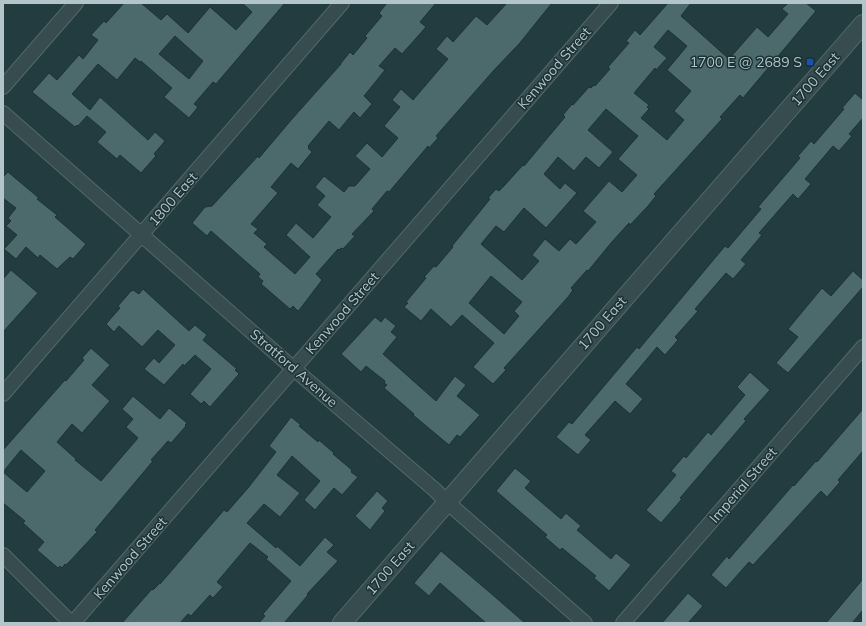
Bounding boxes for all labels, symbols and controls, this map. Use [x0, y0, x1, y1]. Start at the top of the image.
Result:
street label: Kenwood Street [513, 23, 595, 113]
street label: 1700 East [787, 48, 843, 110]
place label: 1700 E @ 2689 S [690, 53, 802, 71]
marker: 1700 E @ 2689 S [805, 57, 815, 67]
street label: 1800 East [145, 168, 201, 230]
street label: Kenwood Street [301, 268, 383, 358]
street label: 1700 East [574, 292, 630, 354]
street label: Stratford Avenue [246, 325, 342, 411]
street label: Imperial Street [705, 443, 781, 527]
street label: Kenwood Street [89, 513, 171, 603]
street label: 1700 East [362, 537, 418, 599]

